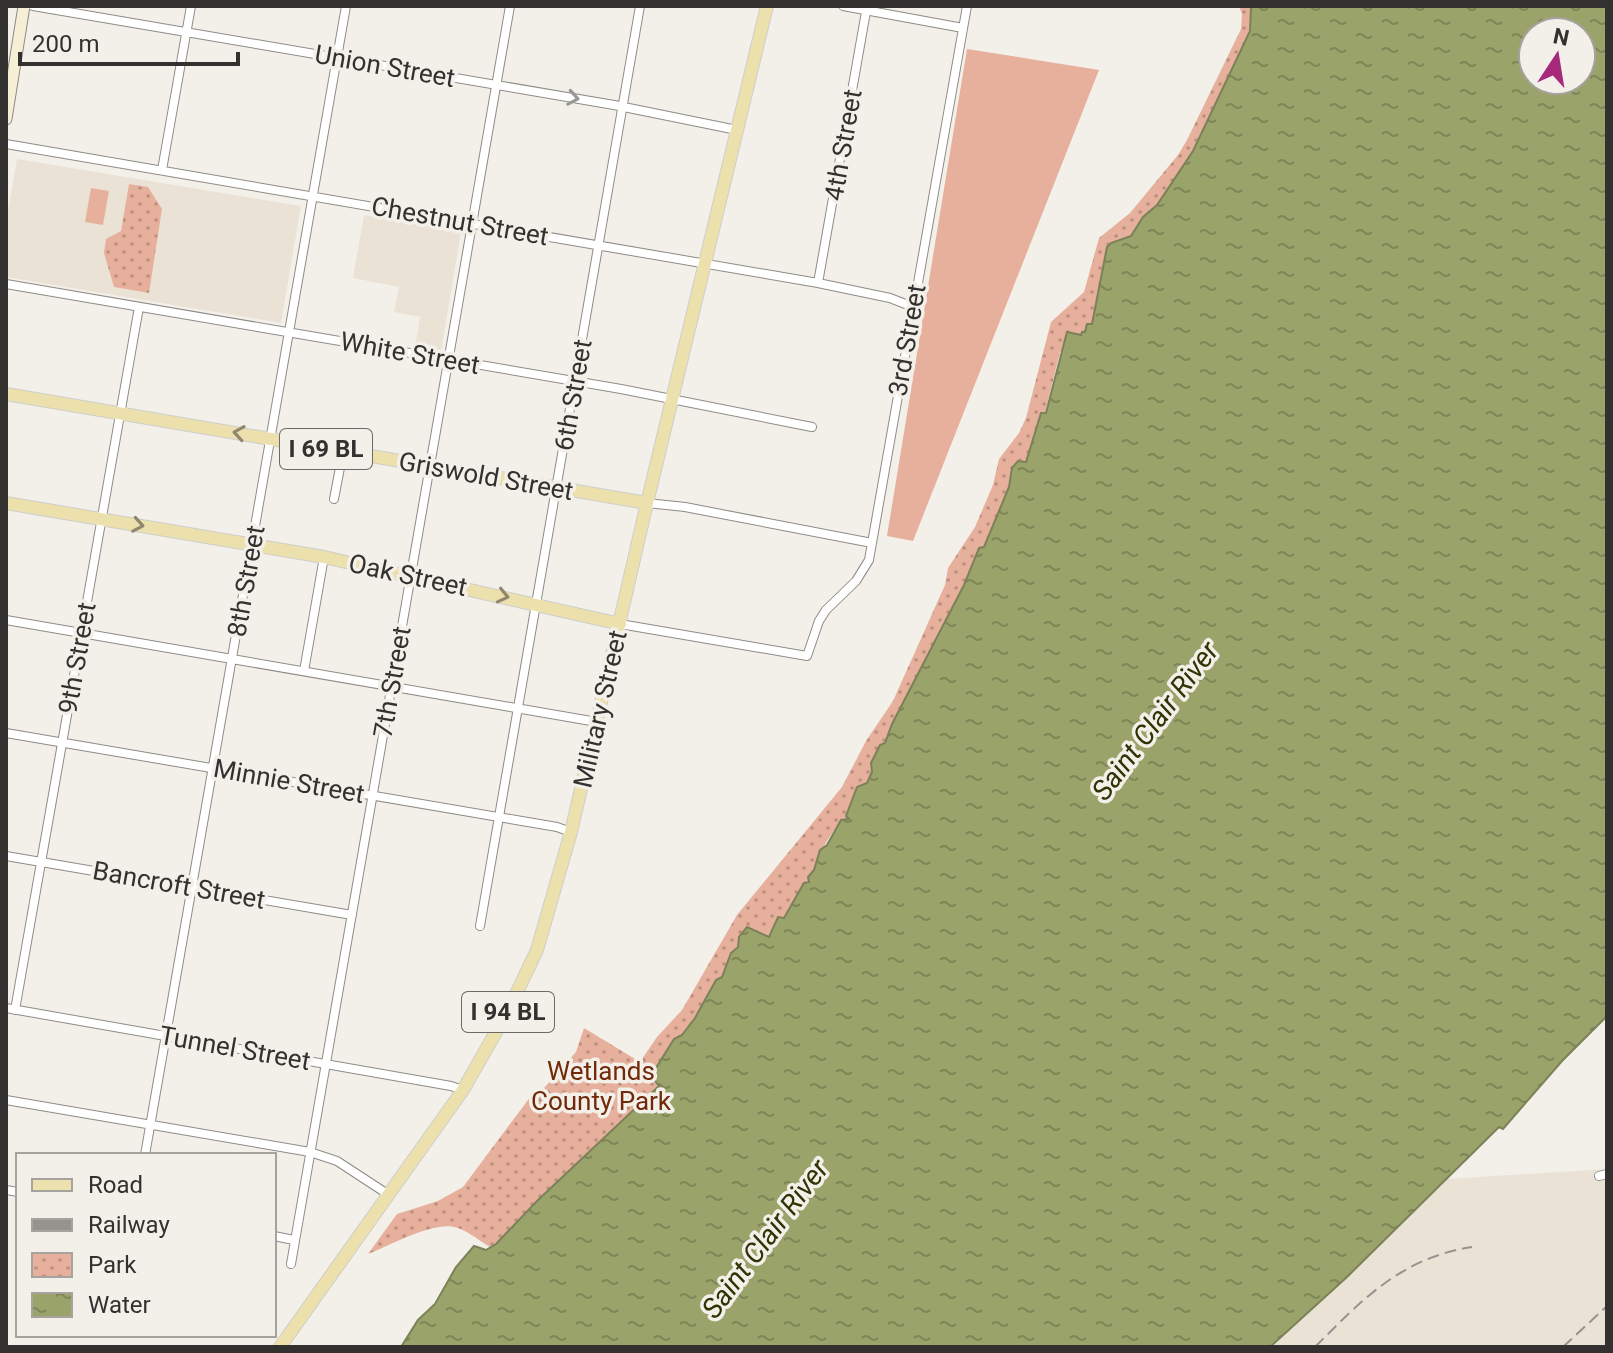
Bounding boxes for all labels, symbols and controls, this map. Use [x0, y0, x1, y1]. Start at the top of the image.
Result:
scale bar [20, 16, 238, 66]
north arrow [1517, 16, 1597, 96]
text: N [1551, 23, 1571, 51]
text: 200 m [32, 30, 99, 58]
street label: Union Street [313, 39, 457, 93]
street label: 4th Street [818, 87, 868, 203]
one-way arrow [566, 89, 580, 106]
street label: Chestnut Street [369, 191, 551, 251]
street label: 3rd Street [882, 282, 932, 398]
street label: White Street [338, 326, 482, 380]
street label: 6th Street [548, 337, 598, 453]
one-way arrow [232, 425, 246, 442]
road number: I 69 BL [280, 429, 372, 469]
street label: Griswold Street [396, 446, 576, 506]
one-way arrow [131, 516, 145, 533]
street label: 8th Street [221, 523, 271, 639]
street label: Oak Street [346, 548, 470, 602]
one-way arrow [496, 587, 510, 604]
street label: 9th Street [52, 600, 102, 716]
street label: 7th Street [367, 624, 417, 740]
street label: Military Street [567, 627, 633, 791]
water label: Saint Clair River [1085, 635, 1226, 807]
street label: Minnie Street [211, 753, 367, 809]
street label: Bancroft Street [91, 855, 267, 915]
road number: I 94 BL [462, 992, 554, 1032]
street label: Tunnel Street [157, 1020, 313, 1076]
park label: Wetlands County Park [531, 1056, 672, 1116]
legend [16, 1153, 276, 1337]
water label: Saint Clair River [695, 1153, 836, 1325]
text: Road [88, 1171, 143, 1199]
text: Railway [88, 1211, 170, 1239]
text: Park [88, 1251, 137, 1279]
text: Water [88, 1291, 151, 1319]

